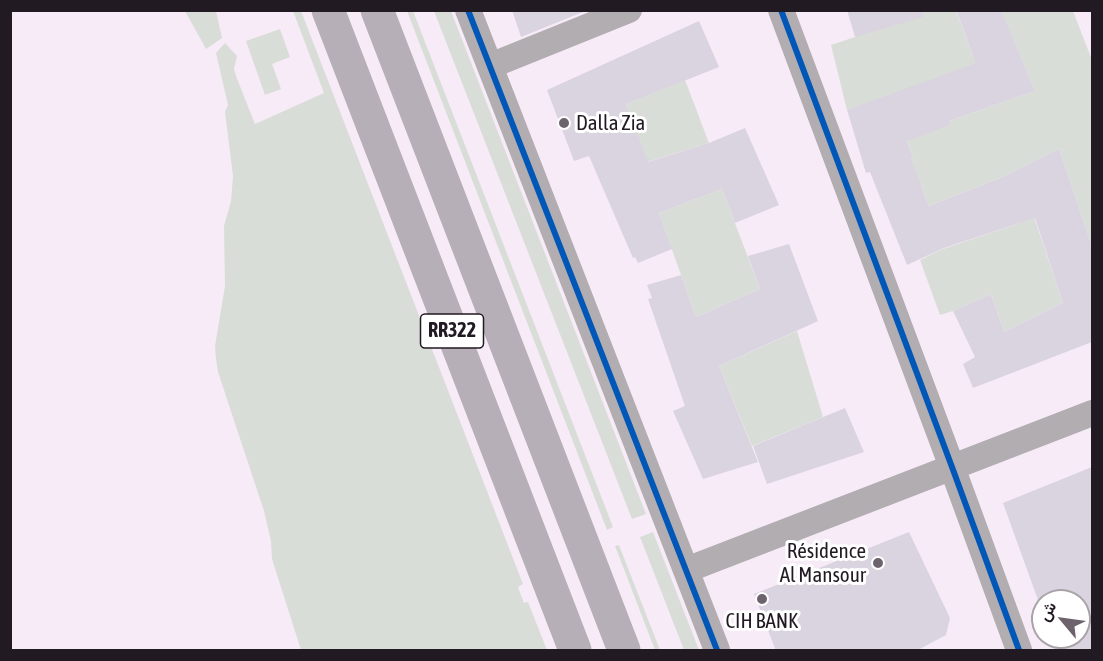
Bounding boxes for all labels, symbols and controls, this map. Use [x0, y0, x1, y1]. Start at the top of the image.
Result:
place label: Dalla Zia [576, 110, 645, 136]
marker: Dalla Zia [557, 116, 571, 130]
road number: RR322 [420, 314, 484, 348]
place label: Résidence Al Mansour [780, 538, 866, 588]
marker: Résidence Al Mansour [871, 556, 885, 570]
north arrow [1031, 589, 1091, 649]
marker: CIH BANK [755, 592, 769, 606]
text: ش [1034, 598, 1060, 624]
place label: CIH BANK [726, 608, 798, 634]

